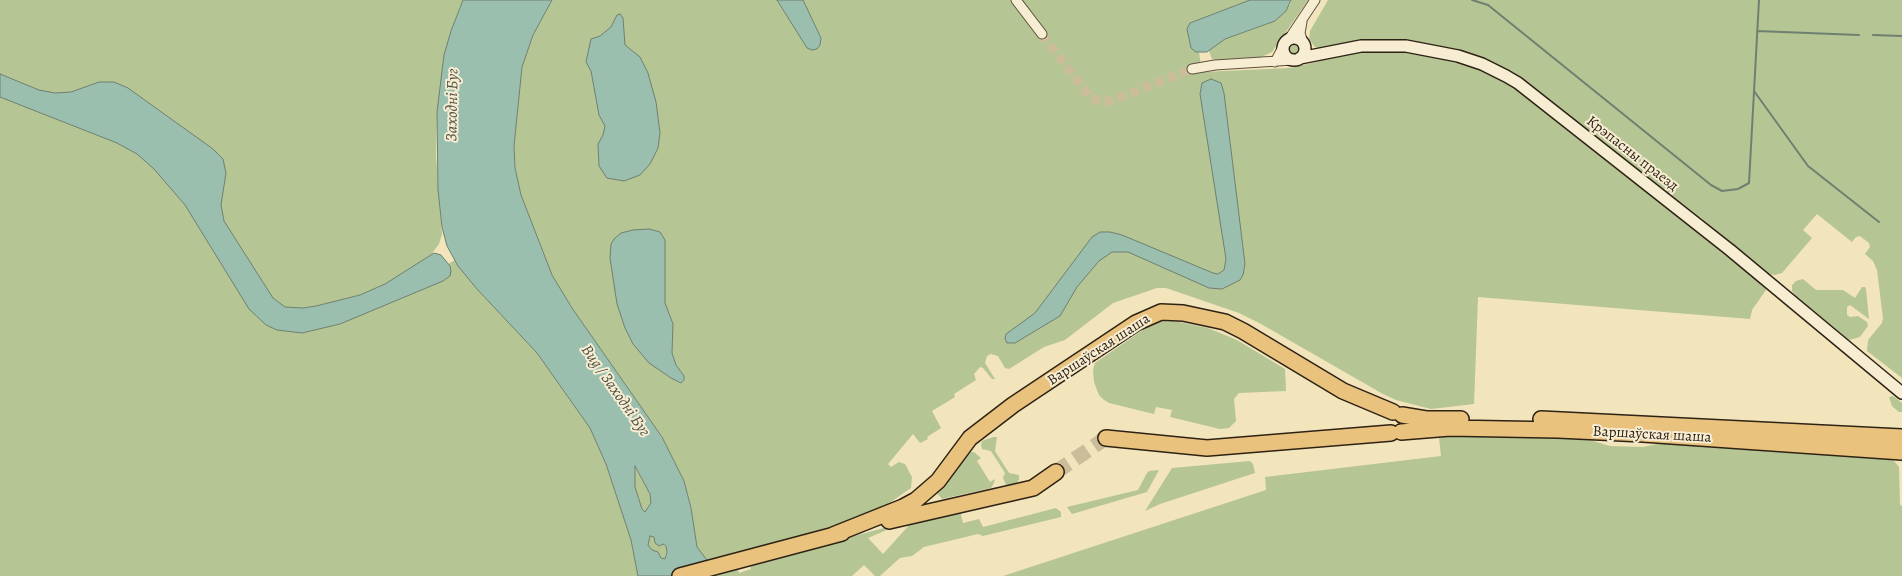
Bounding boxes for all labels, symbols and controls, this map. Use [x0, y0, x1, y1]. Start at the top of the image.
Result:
water label: Заходні Буг [443, 68, 463, 142]
street label: Крэпасны праезд [1582, 113, 1682, 195]
street label: Варшаўская шаша [1044, 310, 1154, 390]
water label: Bug / Заходні Буг [576, 342, 654, 440]
street label: Варшаўская шаша [1592, 423, 1712, 447]

